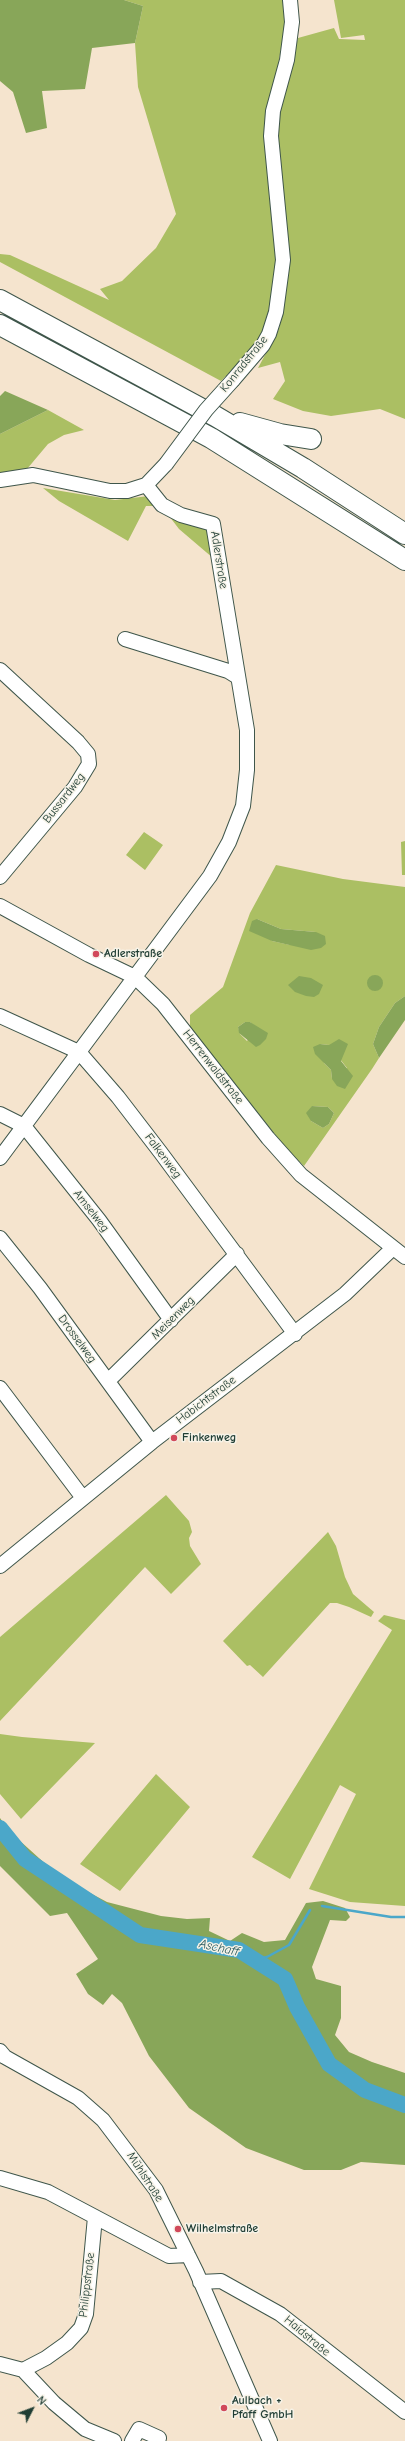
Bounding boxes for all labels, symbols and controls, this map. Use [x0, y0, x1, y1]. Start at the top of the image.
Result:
street label: Konradstraße [217, 333, 271, 395]
street label: Adlerstraße [207, 530, 231, 590]
street label: Bussardweg [40, 770, 88, 826]
place label: Adlerstraße [104, 947, 162, 961]
marker: Adlerstraße [91, 949, 101, 959]
street label: Herrenwaldstraße [180, 1027, 246, 1107]
street label: Falkenweg [141, 1131, 185, 1181]
street label: Amselweg [70, 1187, 112, 1235]
street label: Meisenweg [148, 1293, 198, 1343]
street label: Drosselweg [55, 1312, 99, 1366]
street label: Habichtstraße [173, 1373, 239, 1427]
place label: Finkenweg [182, 1431, 236, 1445]
marker: Finkenweg [169, 1433, 179, 1443]
water label: Aschaff [198, 1936, 240, 1960]
street label: Mühlstraße [124, 2149, 166, 2205]
place label: Wilhelmstraße [186, 2222, 258, 2236]
marker: Wilhelmstraße [173, 2224, 183, 2234]
street label: Philippstraße [76, 2252, 98, 2318]
street label: Haidstraße [281, 2313, 333, 2359]
north arrow [12, 2389, 52, 2429]
text: N [34, 2394, 49, 2408]
place label: Aulbach + Pfaff GmbH [232, 2394, 293, 2422]
marker: Aulbach + Pfaff GmbH [219, 2403, 229, 2413]

